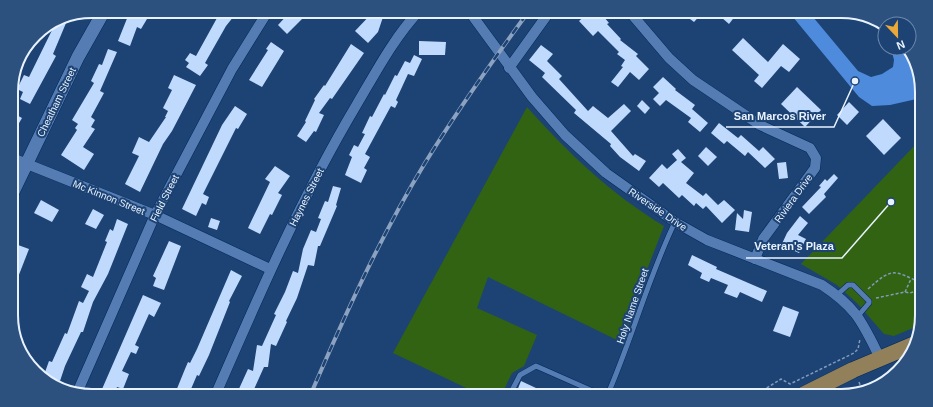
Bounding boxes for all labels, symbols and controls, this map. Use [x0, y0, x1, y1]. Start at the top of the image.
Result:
north arrow [877, 16, 917, 56]
text: N [895, 38, 907, 52]
street label: Cheatham Street [35, 66, 78, 139]
callout: San Marcos River [726, 104, 834, 127]
text: San Marcos River [734, 110, 827, 122]
street label: Haynes Street [287, 166, 326, 228]
street label: Riviera Drive [772, 172, 815, 225]
street label: Field Street [148, 173, 181, 224]
street label: Mc Kinnon Street [71, 178, 147, 217]
street label: Riverside Drive [627, 186, 689, 233]
callout: Veteran's Plaza [746, 235, 842, 258]
text: Veteran's Plaza [754, 240, 835, 252]
street label: Holy Name Street [614, 267, 651, 345]

